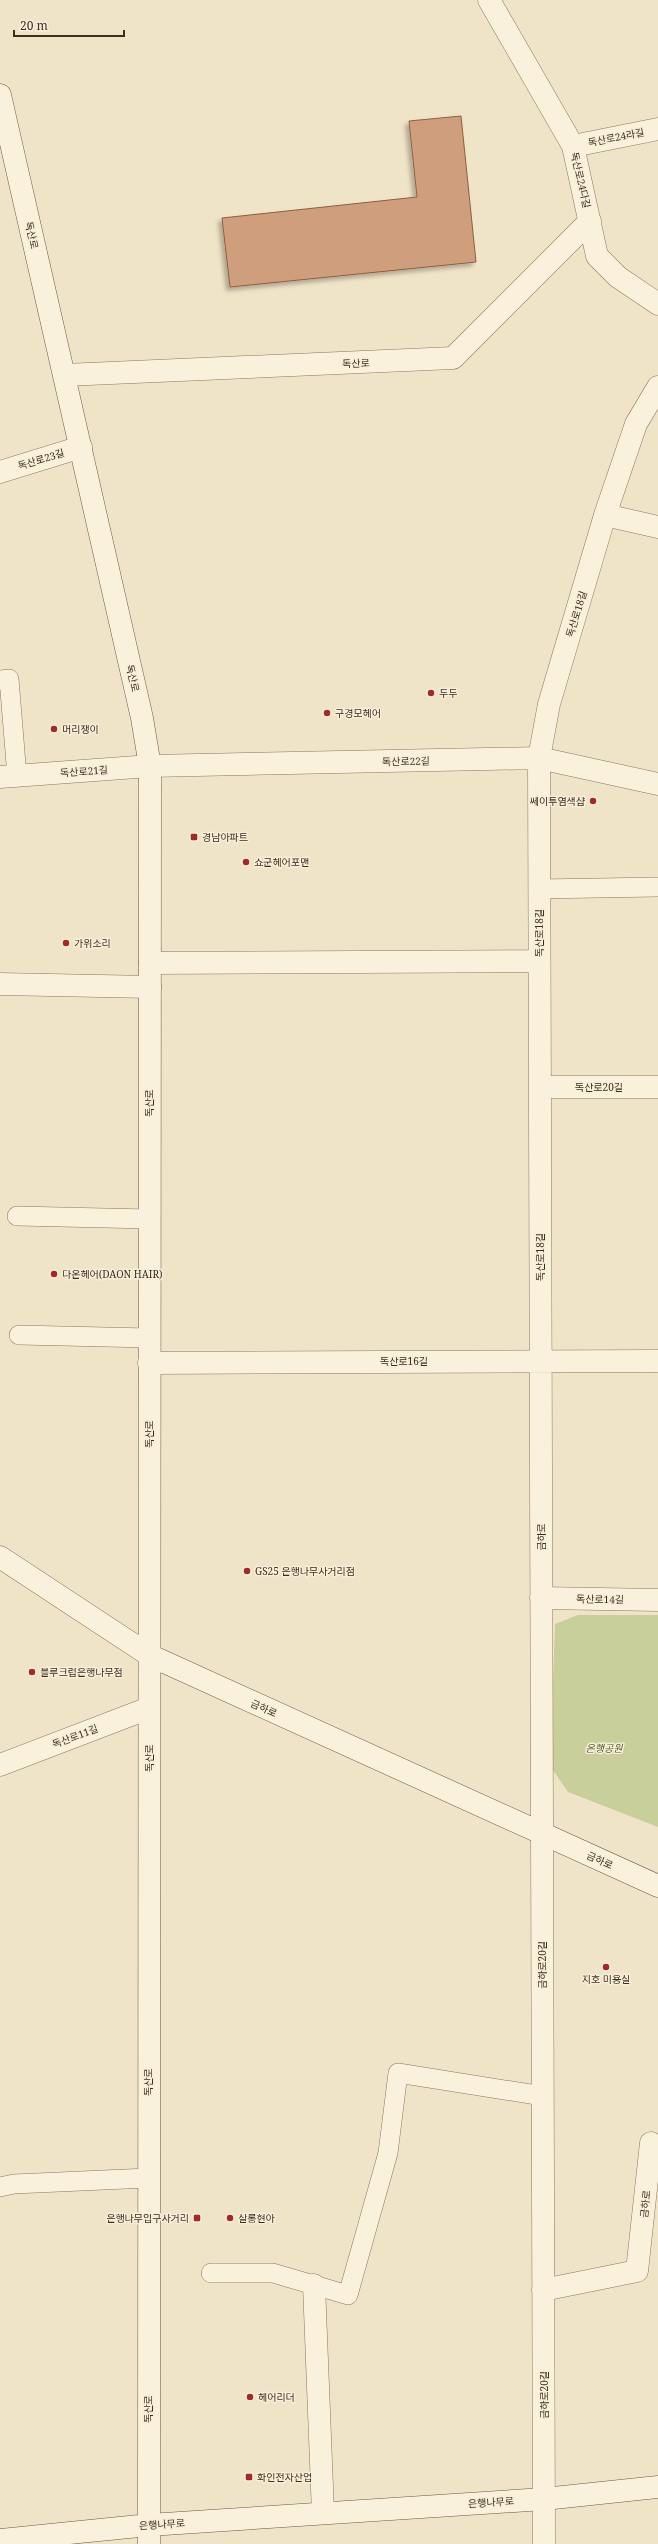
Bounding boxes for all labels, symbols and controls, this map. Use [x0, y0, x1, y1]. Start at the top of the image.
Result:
scale bar [14, 12, 124, 38]
text: 20 m [20, 17, 48, 34]
street label: 독산로24라길 [587, 125, 645, 149]
street label: 독산로24다길 [568, 151, 594, 209]
street label: 독산로 [22, 220, 42, 250]
street label: 독산로 [342, 356, 370, 370]
street label: 독산로23길 [16, 445, 66, 473]
street label: 독산로18길 [562, 589, 590, 639]
street label: 독산로 [123, 663, 143, 693]
place label: 두두 [439, 686, 457, 700]
marker: 두두 [426, 688, 436, 698]
place label: 구경모헤어 [335, 706, 381, 720]
marker: 구경모헤어 [322, 708, 332, 718]
place label: 머리쟁이 [62, 722, 99, 736]
marker: 머리쟁이 [49, 724, 59, 734]
street label: 독산로22길 [382, 754, 430, 768]
street label: 독산로21길 [60, 762, 108, 780]
place label: 쎄이투염색샵 [530, 794, 586, 808]
marker: 쎄이투염색샵 [588, 796, 598, 806]
place label: 경남아파트 [202, 830, 248, 844]
marker: 경남아파트 [189, 832, 199, 842]
place label: 쇼군헤어포맨 [254, 855, 309, 869]
marker: 쇼군헤어포맨 [241, 857, 251, 867]
street label: 독산로18길 [532, 909, 546, 957]
place label: 가위소리 [74, 936, 111, 950]
marker: 가위소리 [61, 938, 71, 948]
street label: 독산로20길 [575, 1080, 623, 1094]
street label: 독산로 [142, 1089, 156, 1117]
street label: 독산로18길 [533, 1233, 547, 1281]
place label: 다온헤어(DAON HAIR) [62, 1267, 163, 1281]
marker: 다온헤어(DAON HAIR) [49, 1269, 59, 1279]
street label: 독산로16길 [380, 1354, 428, 1368]
street label: 독산로 [142, 1420, 156, 1448]
street label: 금하로 [534, 1523, 548, 1551]
place label: GS25 은행나무사거리점 [255, 1564, 355, 1578]
marker: GS25 은행나무사거리점 [242, 1566, 252, 1576]
street label: 독산로14길 [576, 1592, 624, 1606]
place label: 블루크럽은행나무점 [40, 1665, 123, 1679]
marker: 블루크럽은행나무점 [27, 1667, 37, 1677]
street label: 금하로 [249, 1696, 279, 1720]
street label: 독산로11길 [50, 1721, 100, 1751]
park label: 은행공원 [586, 1741, 623, 1755]
street label: 독산로 [142, 1744, 156, 1772]
street label: 금하로 [585, 1848, 615, 1872]
street label: 금하로20길 [535, 1941, 549, 1989]
marker: 지호 미용실 [601, 1962, 611, 1972]
place label: 지호 미용실 [582, 1972, 630, 1986]
street label: 독산로 [141, 2068, 155, 2096]
street label: 금하로 [637, 2190, 653, 2218]
place label: 은행나무입구사거리 [106, 2211, 189, 2225]
place label: 살롱현아 [238, 2211, 276, 2225]
marker: 은행나무입구사거리 [192, 2213, 202, 2223]
marker: 살롱현아 [225, 2213, 235, 2223]
street label: 금하로20길 [537, 2371, 551, 2419]
place label: 헤어리더 [258, 2390, 295, 2404]
marker: 헤어리더 [245, 2392, 255, 2402]
street label: 독산로 [141, 2395, 155, 2423]
place label: 화인전자산업 [257, 2470, 312, 2484]
marker: 화인전자산업 [244, 2472, 254, 2482]
street label: 은행나무로 [468, 2493, 514, 2511]
street label: 은행나무로 [139, 2515, 185, 2533]

